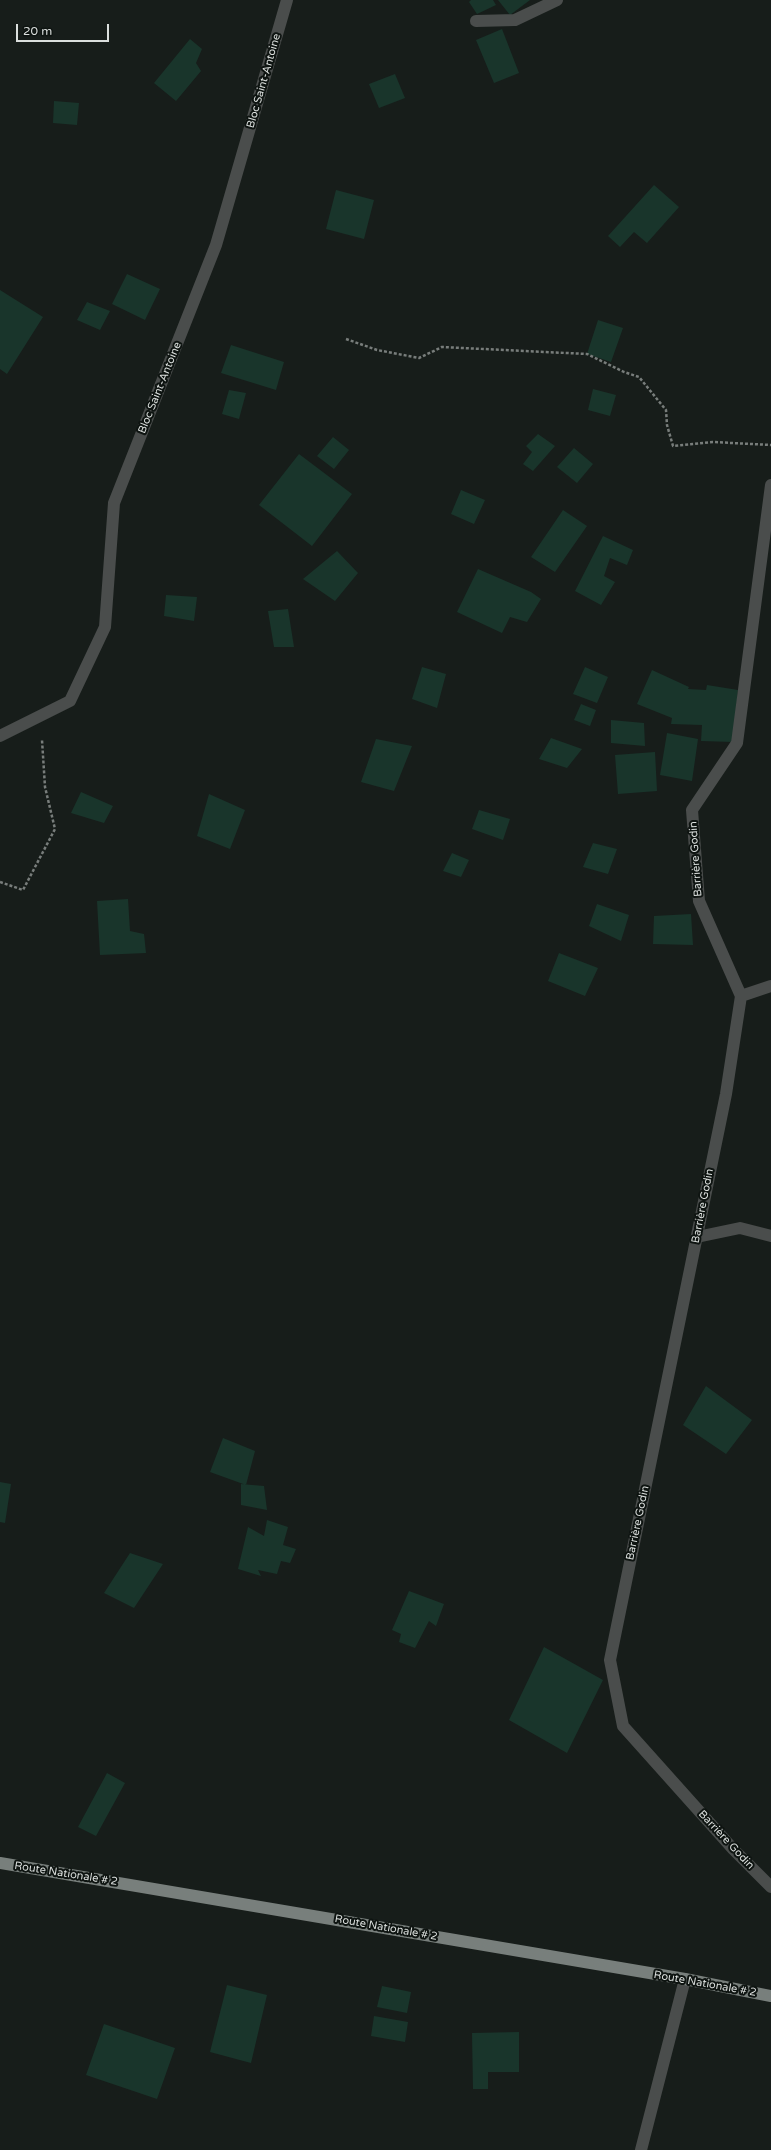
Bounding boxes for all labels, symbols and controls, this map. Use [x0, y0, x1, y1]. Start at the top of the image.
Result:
scale bar [18, 16, 111, 42]
text: 20 m [23, 24, 52, 38]
street label: Bloc Saint-Antoine [244, 32, 284, 130]
street label: Bloc Saint-Antoine [136, 340, 184, 436]
street label: Barrière Godin [687, 821, 705, 897]
street label: Barrière Godin [689, 1168, 717, 1244]
street label: Barrière Godin [624, 1485, 652, 1561]
street label: Barrière Godin [695, 1808, 757, 1872]
street label: Route Nationale # 2 [14, 1859, 118, 1889]
street label: Route Nationale # 2 [334, 1912, 438, 1944]
street label: Route Nationale # 2 [653, 1968, 757, 2000]

